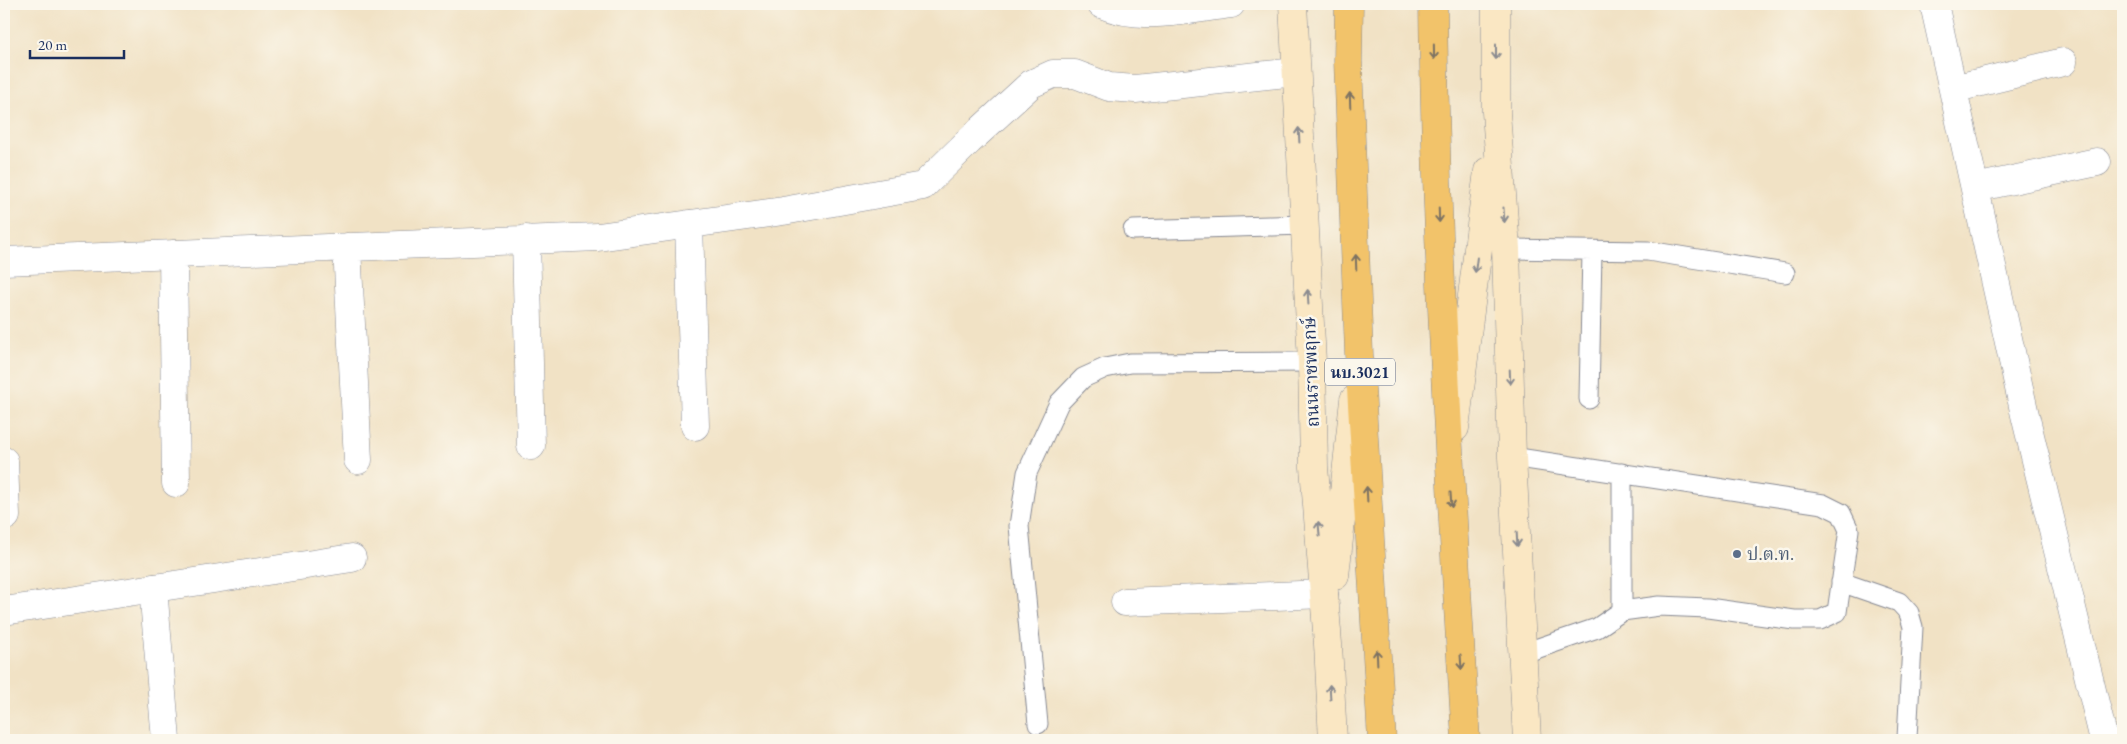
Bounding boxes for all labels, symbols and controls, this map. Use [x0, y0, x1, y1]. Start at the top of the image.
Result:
scale bar [30, 28, 124, 60]
text: 20 m [38, 35, 67, 54]
one-way arrow [1429, 44, 1439, 60]
one-way arrow [1491, 44, 1501, 60]
one-way arrow [1345, 92, 1354, 108]
one-way arrow [1295, 127, 1304, 143]
one-way arrow [1499, 206, 1508, 222]
one-way arrow [1435, 207, 1444, 223]
one-way arrow [1351, 254, 1360, 270]
one-way arrow [1471, 256, 1481, 272]
one-way arrow [1303, 290, 1312, 306]
street label: ถนนราชพฤกษ์ [1297, 316, 1324, 428]
road number: นบ.3021 [1325, 358, 1395, 386]
one-way arrow [1505, 369, 1514, 385]
one-way arrow [1363, 487, 1372, 503]
one-way arrow [1447, 491, 1456, 507]
one-way arrow [1314, 522, 1324, 538]
one-way arrow [1512, 531, 1521, 547]
place label: ป.ต.ท. [1747, 542, 1794, 565]
marker: ป.ต.ท. [1731, 548, 1743, 560]
one-way arrow [1372, 649, 1381, 665]
one-way arrow [1457, 654, 1466, 670]
one-way arrow [1326, 684, 1335, 700]

